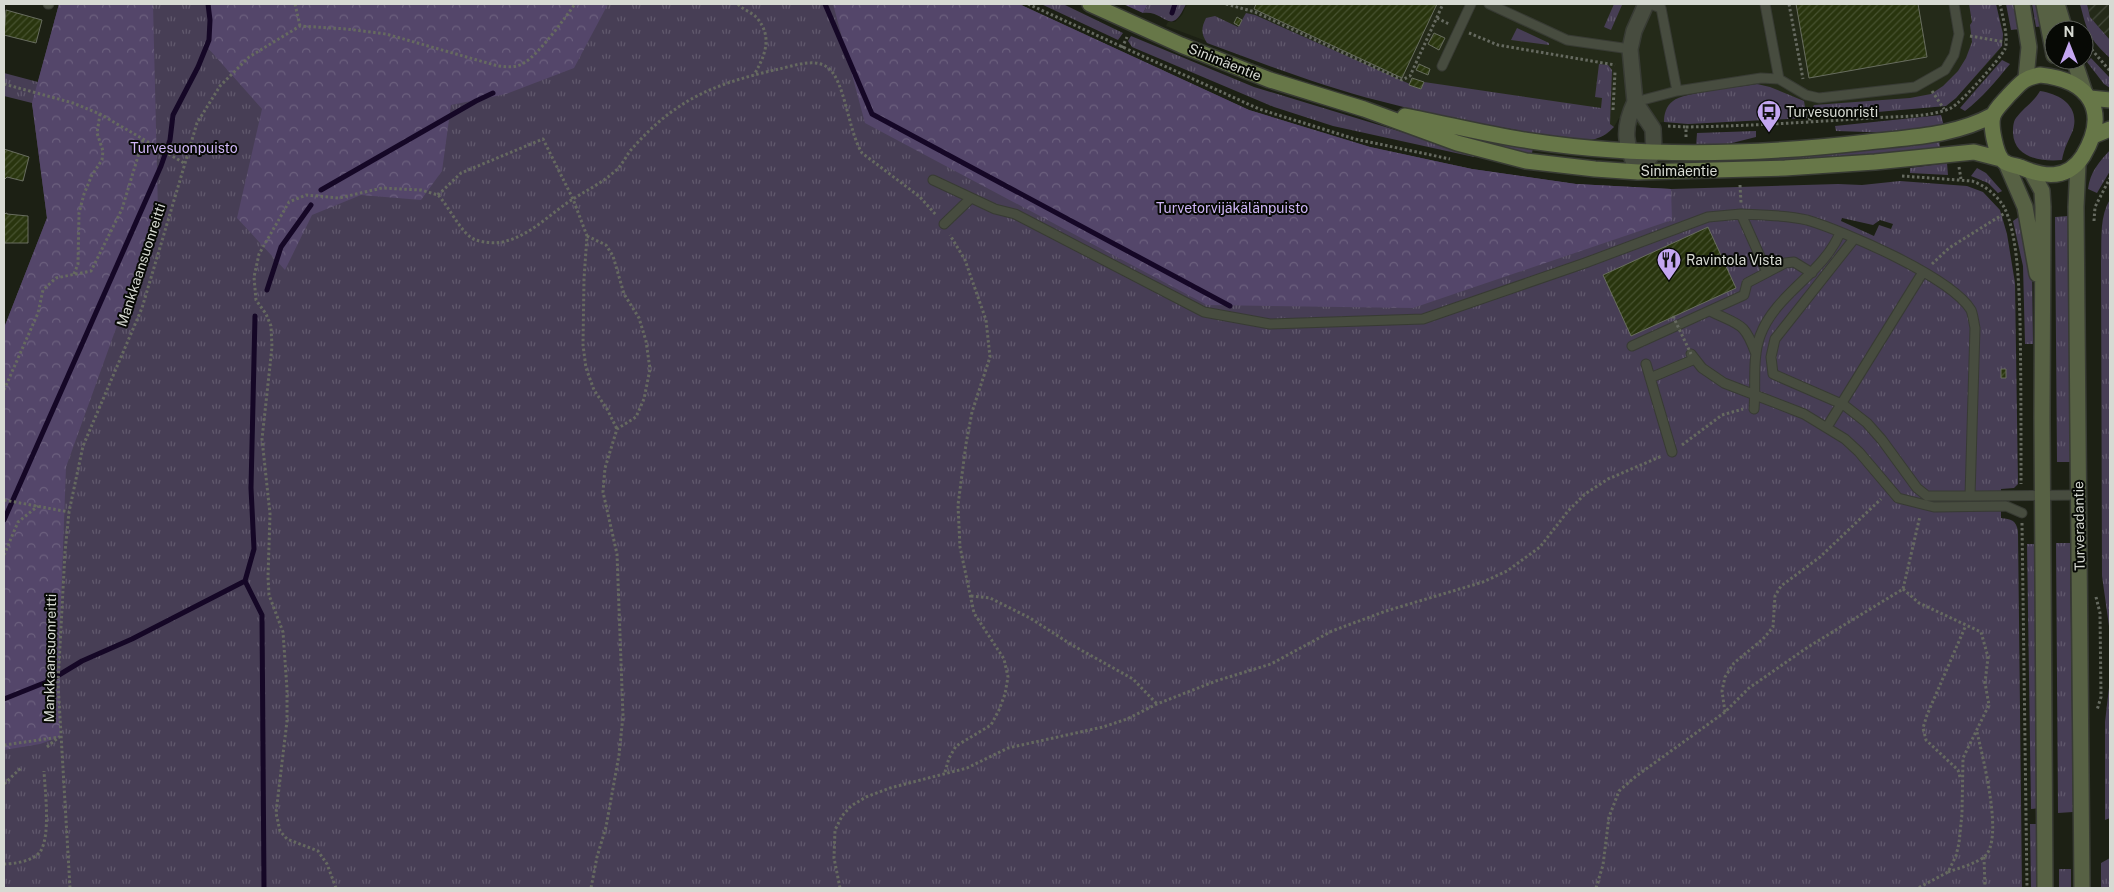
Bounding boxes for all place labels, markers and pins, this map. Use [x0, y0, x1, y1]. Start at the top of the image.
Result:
bus stop icon: Turvesuonristi [1756, 99, 1782, 133]
place label: Turvesuonristi [1786, 104, 1878, 120]
restaurant icon: Ravintola Vista [1656, 247, 1682, 281]
place label: Ravintola Vista [1686, 252, 1782, 268]

